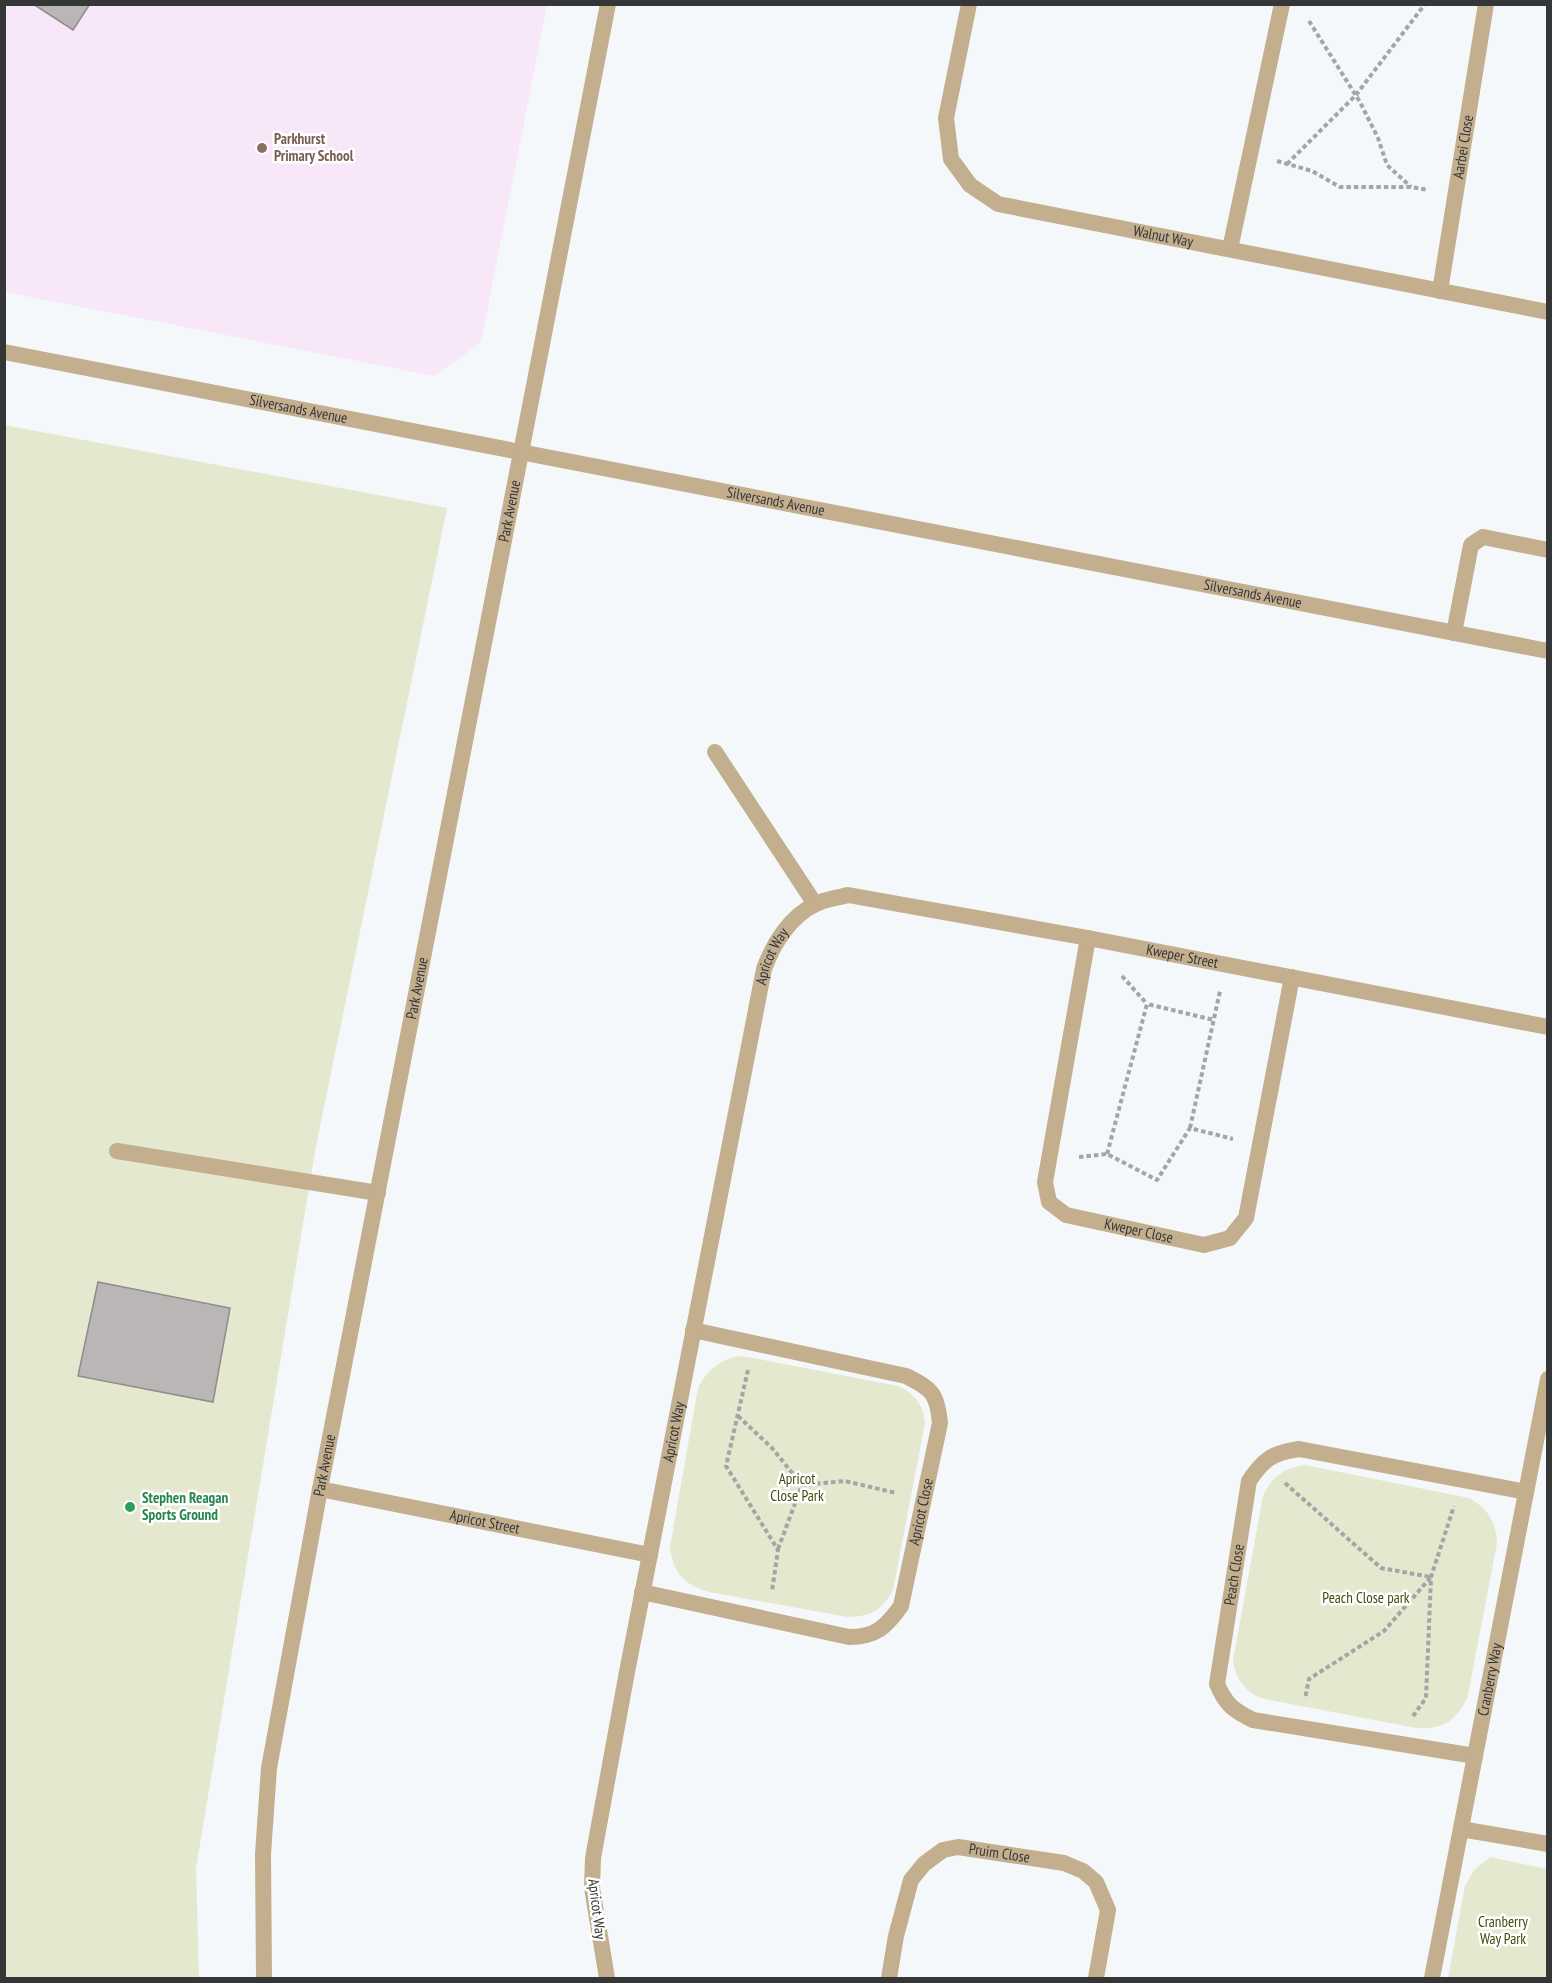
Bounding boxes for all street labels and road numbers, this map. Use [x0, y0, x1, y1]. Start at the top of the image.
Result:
street label: Aarbei Close [1448, 113, 1477, 180]
street label: Walnut Way [1132, 221, 1195, 251]
street label: Silversands Avenue [248, 390, 349, 427]
street label: Park Avenue [494, 478, 524, 544]
street label: Silversands Avenue [725, 482, 826, 520]
street label: Silversands Avenue [1202, 575, 1303, 612]
street label: Apricot Way [751, 923, 793, 986]
street label: Kweper Street [1145, 939, 1220, 972]
street label: Park Avenue [401, 955, 432, 1021]
street label: Kweper Close [1103, 1214, 1175, 1247]
street label: Apricot Way [658, 1400, 689, 1463]
street label: Park Avenue [309, 1433, 339, 1498]
street label: Apricot Close [904, 1476, 937, 1547]
street label: Apricot Street [448, 1505, 522, 1538]
street label: Peach Close [1220, 1543, 1248, 1607]
street label: Cranberry Way [1473, 1641, 1506, 1717]
street label: Pruim Close [968, 1839, 1031, 1867]
street label: Apricot Way [584, 1878, 611, 1941]

